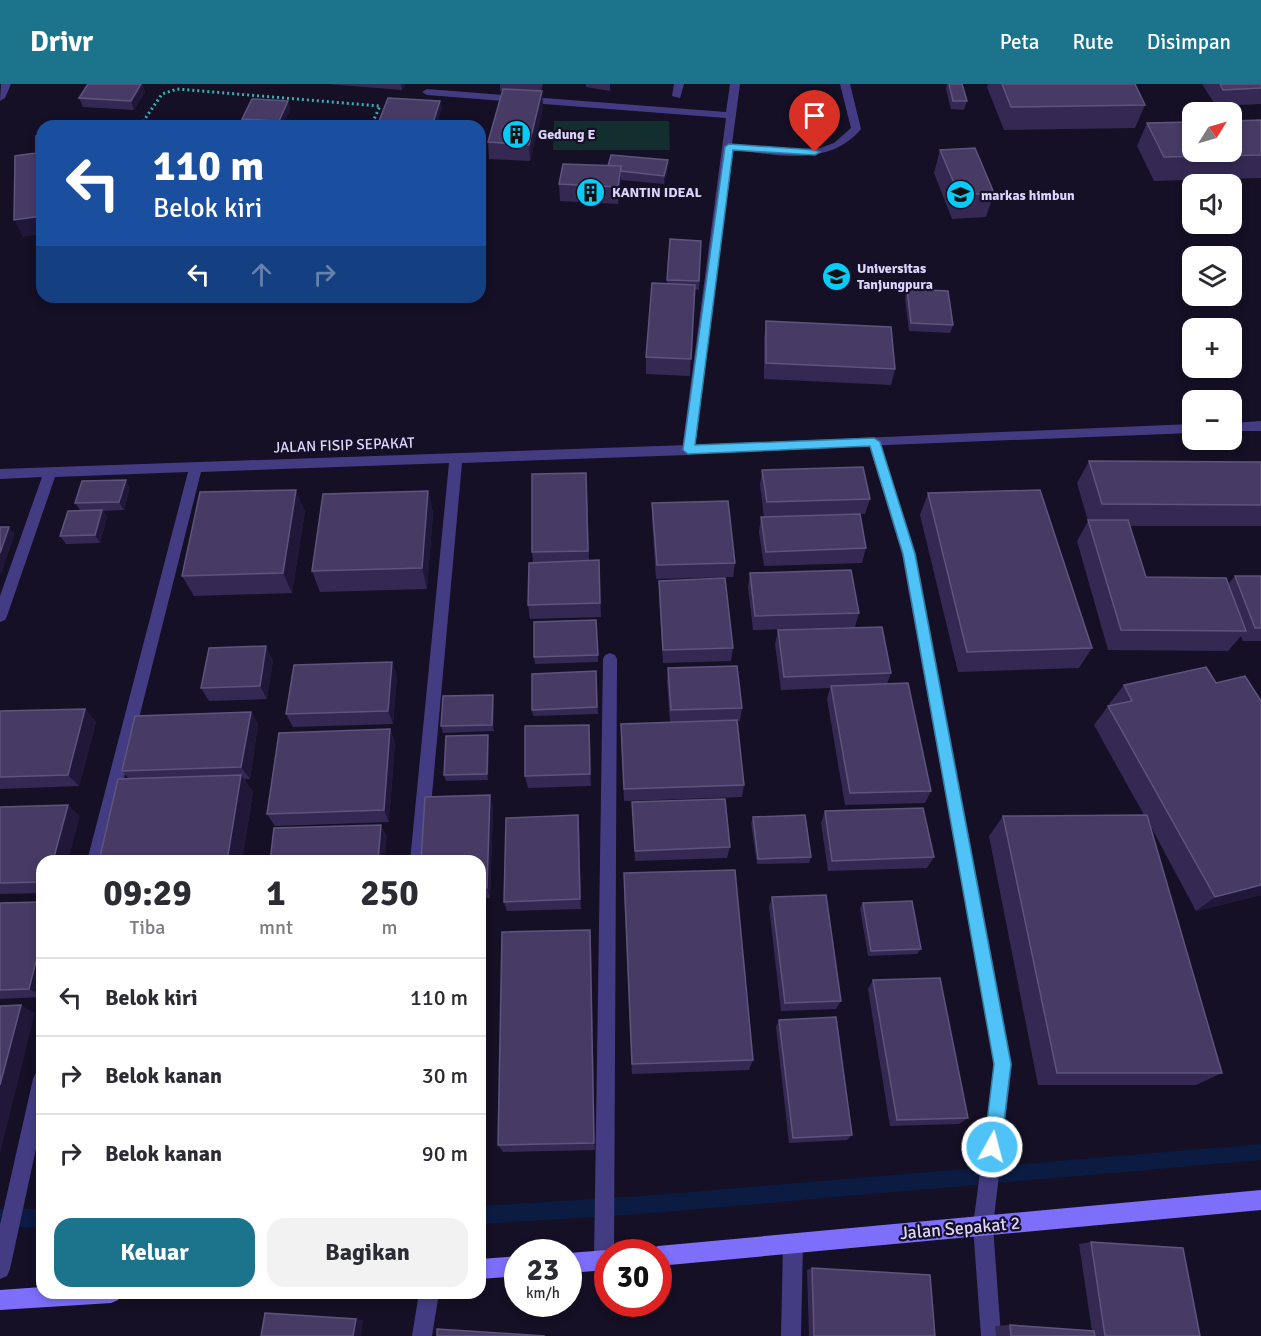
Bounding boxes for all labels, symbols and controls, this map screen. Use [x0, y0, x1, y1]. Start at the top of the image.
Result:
text: Drivr [30, 25, 93, 59]
text: Peta [1000, 29, 1040, 55]
text: Rute [1073, 29, 1114, 55]
text: Disimpan [1147, 29, 1231, 55]
pin [789, 90, 840, 152]
icon: arrive [798, 99, 831, 132]
north arrow [1182, 102, 1242, 162]
map controls [1182, 102, 1242, 450]
building icon: Gedung E [501, 118, 533, 150]
place label: Gedung E [538, 126, 596, 143]
text: 110 m [153, 141, 264, 192]
icon: left [54, 144, 132, 222]
button: sound [1182, 174, 1242, 234]
building icon: KANTIN IDEAL [575, 176, 607, 208]
school or university icon: markas himbun [944, 179, 976, 211]
place label: KANTIN IDEAL [612, 184, 702, 201]
place label: markas himbun [981, 187, 1075, 204]
text: Belok kiri [153, 192, 262, 225]
button: layers [1182, 246, 1242, 306]
icon: left [182, 258, 215, 291]
icon: ahead [245, 258, 278, 291]
icon: right [308, 258, 341, 291]
school or university icon: Universitas Tanjungpura [820, 260, 852, 292]
place label: Universitas Tanjungpura [857, 260, 933, 293]
button: + [1182, 318, 1242, 378]
button: − [1182, 390, 1242, 450]
street label: JALAN FISIP SEPAKAT [273, 434, 415, 456]
text: 09:29 [103, 871, 192, 916]
text: 1 [266, 871, 286, 916]
text: 250 [360, 871, 419, 916]
text: Tiba [130, 915, 166, 940]
text: mnt [259, 915, 293, 940]
text: m [382, 915, 397, 940]
icon: left [54, 981, 87, 1014]
text: Belok kiri [105, 984, 198, 1011]
text: 110 m [410, 984, 468, 1011]
icon: right [54, 1059, 87, 1092]
text: Belok kanan [105, 1062, 222, 1089]
text: 30 m [422, 1062, 468, 1089]
position arrow [960, 1115, 1024, 1179]
icon: right [54, 1137, 87, 1170]
text: Belok kanan [105, 1140, 222, 1167]
text: 90 m [422, 1140, 468, 1167]
street label: Jalan Sepakat 2 [899, 1212, 1021, 1244]
button: Keluar [54, 1218, 255, 1287]
button: Bagikan [267, 1218, 468, 1287]
speed limit sign: 30 [594, 1239, 672, 1317]
text: 23 [527, 1252, 559, 1289]
text: km/h [526, 1284, 560, 1302]

